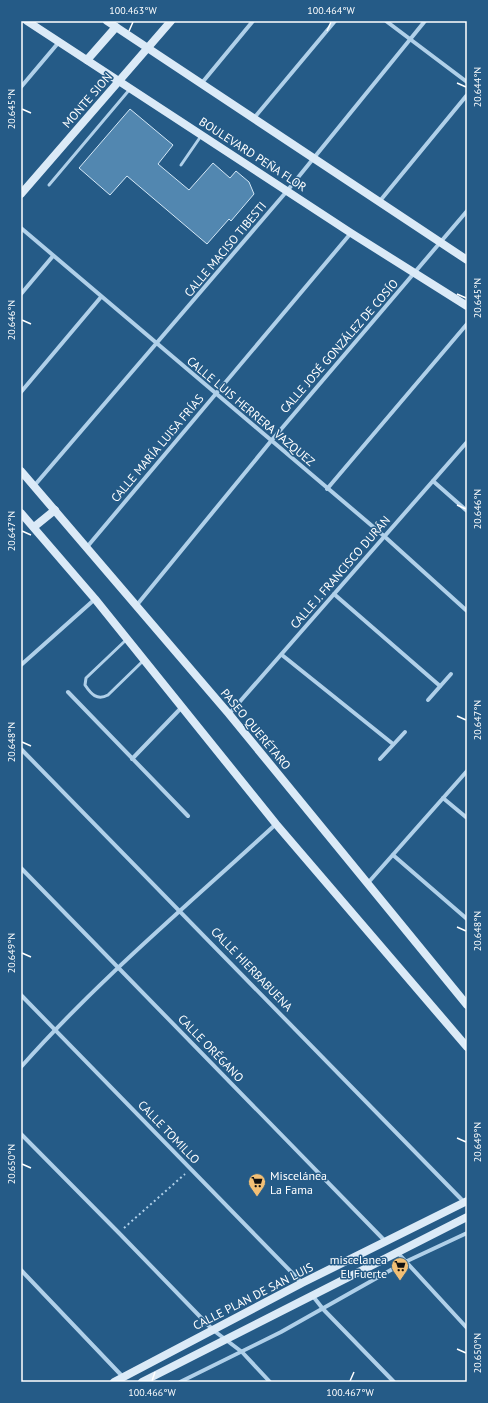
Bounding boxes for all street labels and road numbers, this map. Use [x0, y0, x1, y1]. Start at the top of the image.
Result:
street label: MONTE SION [59, 69, 115, 131]
street label: BOULEVARD PEÑA FLOR [196, 114, 310, 194]
street label: CALLE MACISO TIBESTI [181, 198, 269, 300]
street label: CALLE JOSÉ GONZÁLEZ DE COSÍO [277, 276, 401, 416]
street label: CALLE LUIS HERRERA VAZQUEZ [184, 353, 318, 469]
street label: CALLE MARÍA LUISA FRÍAS [107, 391, 207, 505]
street label: CALLE J. FRANCISCO DURÁN [287, 513, 393, 631]
street label: PASEO QUERÉTARO [218, 686, 294, 772]
street label: CALLE HIERBABUENA [208, 924, 296, 1014]
street label: CALLE ORÉGANO [175, 1011, 247, 1085]
street label: CALLE TOMILLO [135, 1097, 203, 1167]
street label: CALLE PLAN DE SAN LUIS [190, 1259, 316, 1333]

